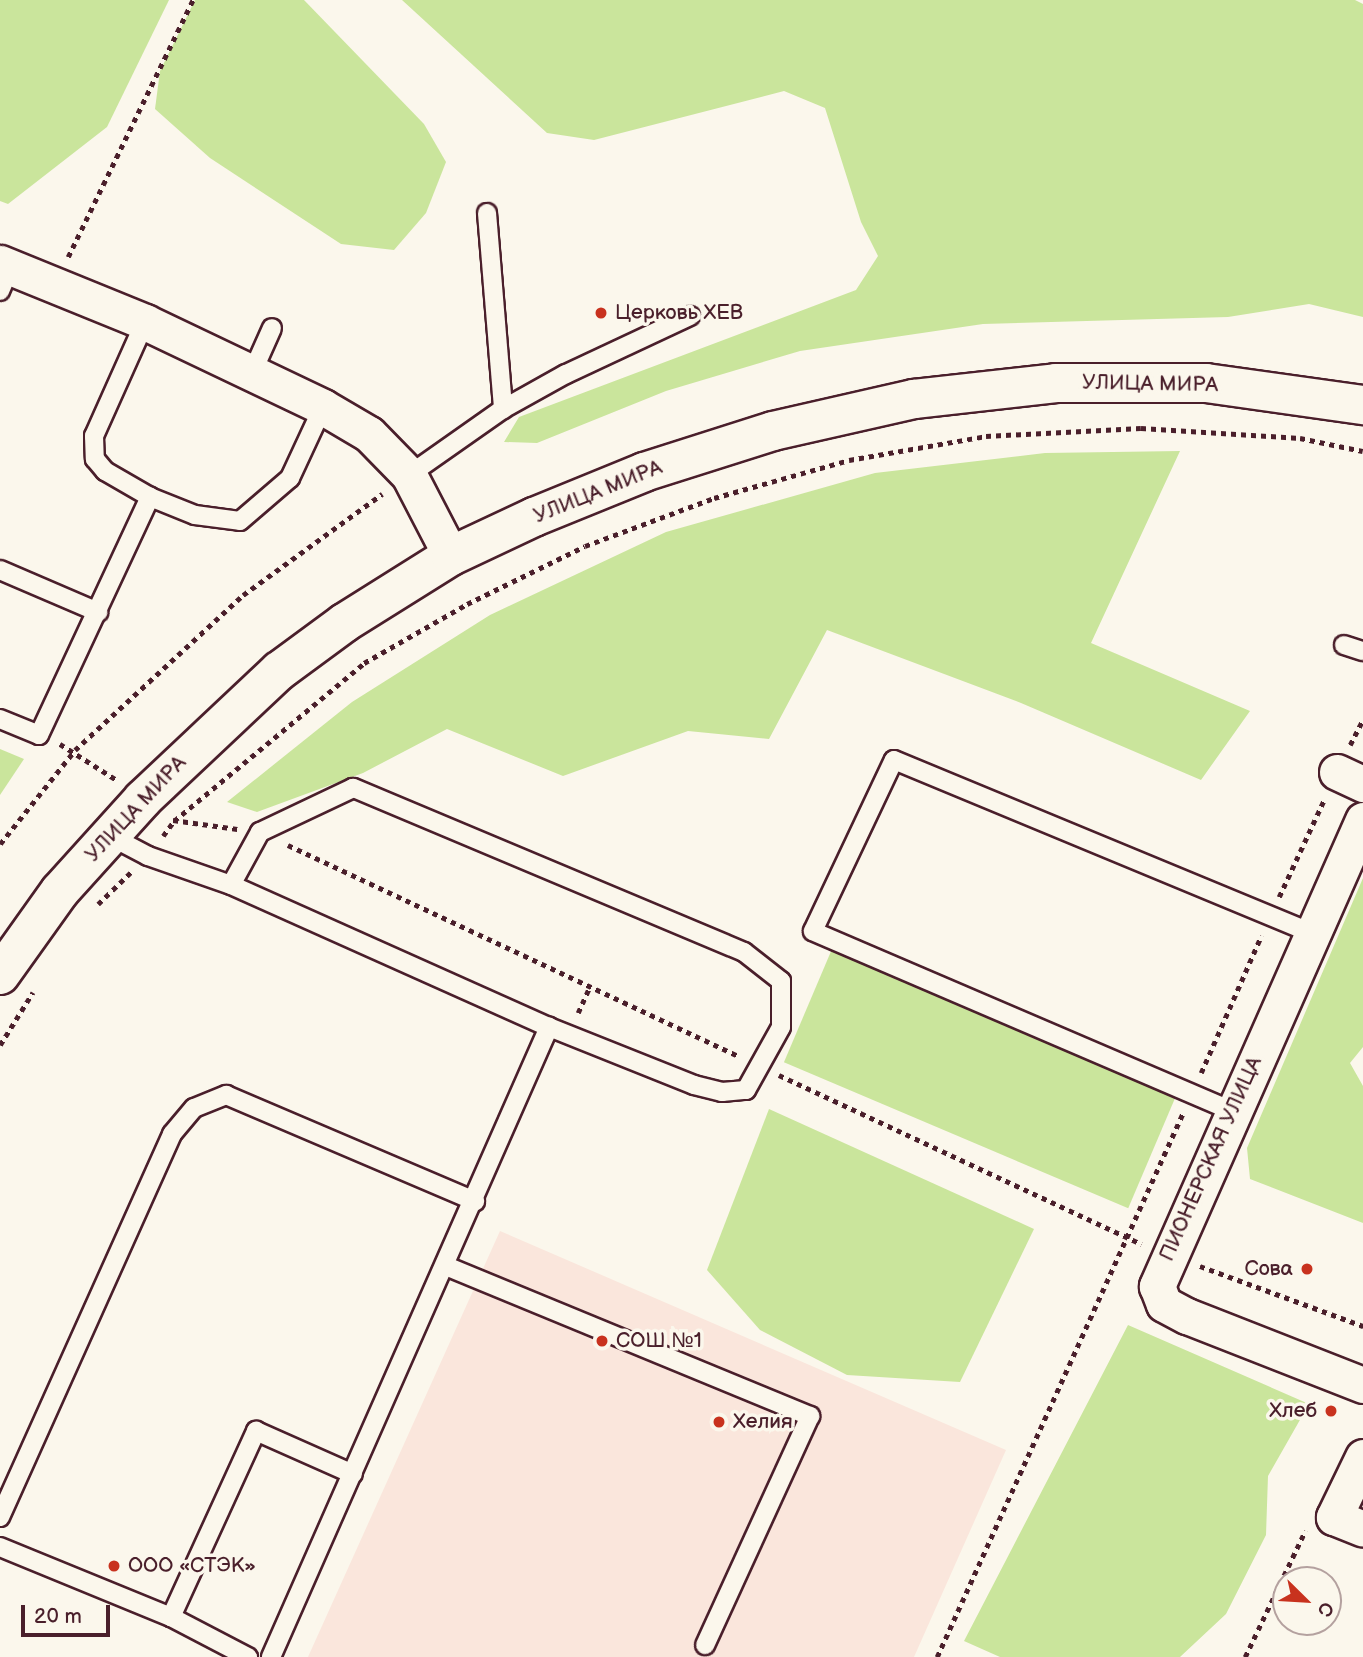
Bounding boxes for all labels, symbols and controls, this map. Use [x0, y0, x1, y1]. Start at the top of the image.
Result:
place label: Церковь ХЕВ [615, 300, 743, 326]
marker: Церковь ХЕВ [593, 305, 609, 321]
street label: УЛИЦА МИРА [1082, 370, 1218, 398]
street label: УЛИЦА МИРА [530, 455, 666, 529]
street label: УЛИЦА МИРА [80, 751, 192, 867]
street label: ПИОНЕРСКАЯ УЛИЦА [1155, 1053, 1267, 1265]
place label: Сова [1244, 1256, 1293, 1282]
marker: Сова [1299, 1261, 1315, 1277]
place label: СОШ №1 [616, 1328, 702, 1354]
marker: СОШ №1 [594, 1333, 610, 1349]
place label: Хлеб [1269, 1398, 1317, 1424]
marker: Хлеб [1323, 1403, 1339, 1419]
place label: Хелия [733, 1409, 793, 1435]
marker: Хелия [711, 1414, 727, 1430]
place label: ООО «СТЭК» [128, 1553, 256, 1579]
marker: ООО «СТЭК» [106, 1558, 122, 1574]
north arrow [1272, 1566, 1342, 1636]
scale bar [24, 1590, 114, 1634]
text: С [1312, 1598, 1338, 1620]
text: 20 m [34, 1604, 82, 1629]

